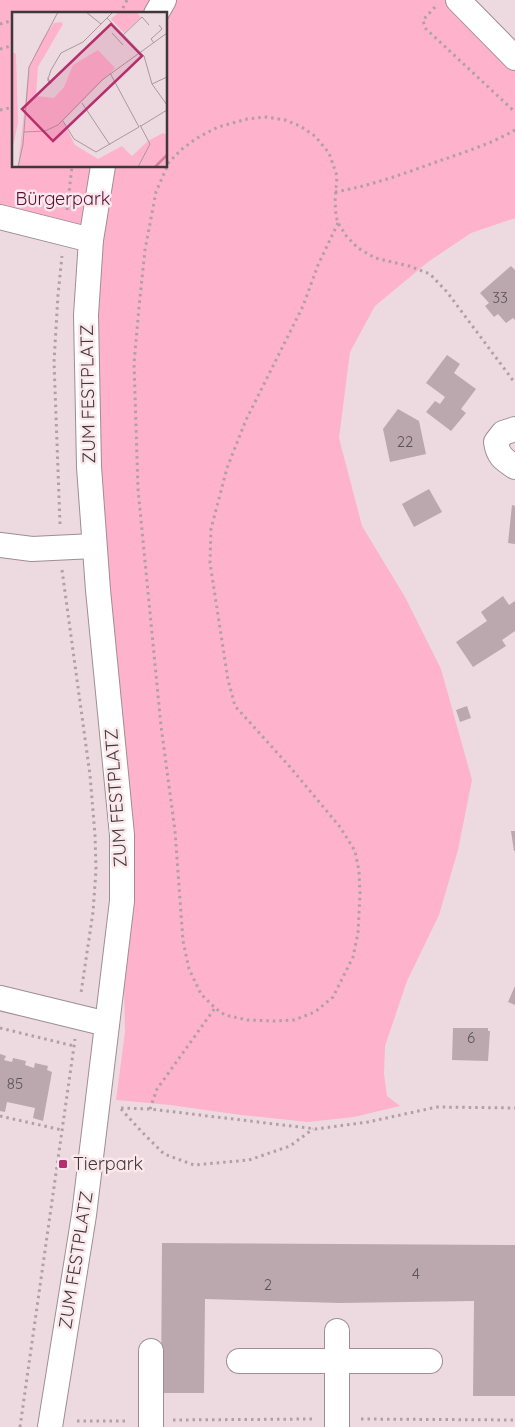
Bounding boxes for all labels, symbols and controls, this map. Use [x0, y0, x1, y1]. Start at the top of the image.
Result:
inset map [12, 12, 168, 168]
park label: Bürgerpark [16, 187, 110, 210]
house number: 33 [492, 288, 508, 307]
street label: ZUM FESTPLATZ [75, 324, 100, 464]
house number: 22 [397, 432, 413, 451]
street label: ZUM FESTPLATZ [99, 728, 132, 868]
house number: 6 [467, 1028, 475, 1047]
house number: 85 [7, 1074, 23, 1093]
place label: Tierpark [73, 1152, 143, 1175]
marker: Tierpark [57, 1158, 69, 1170]
street label: ZUM FESTPLATZ [53, 1189, 98, 1330]
house number: 4 [412, 1264, 420, 1283]
house number: 2 [264, 1275, 272, 1294]

